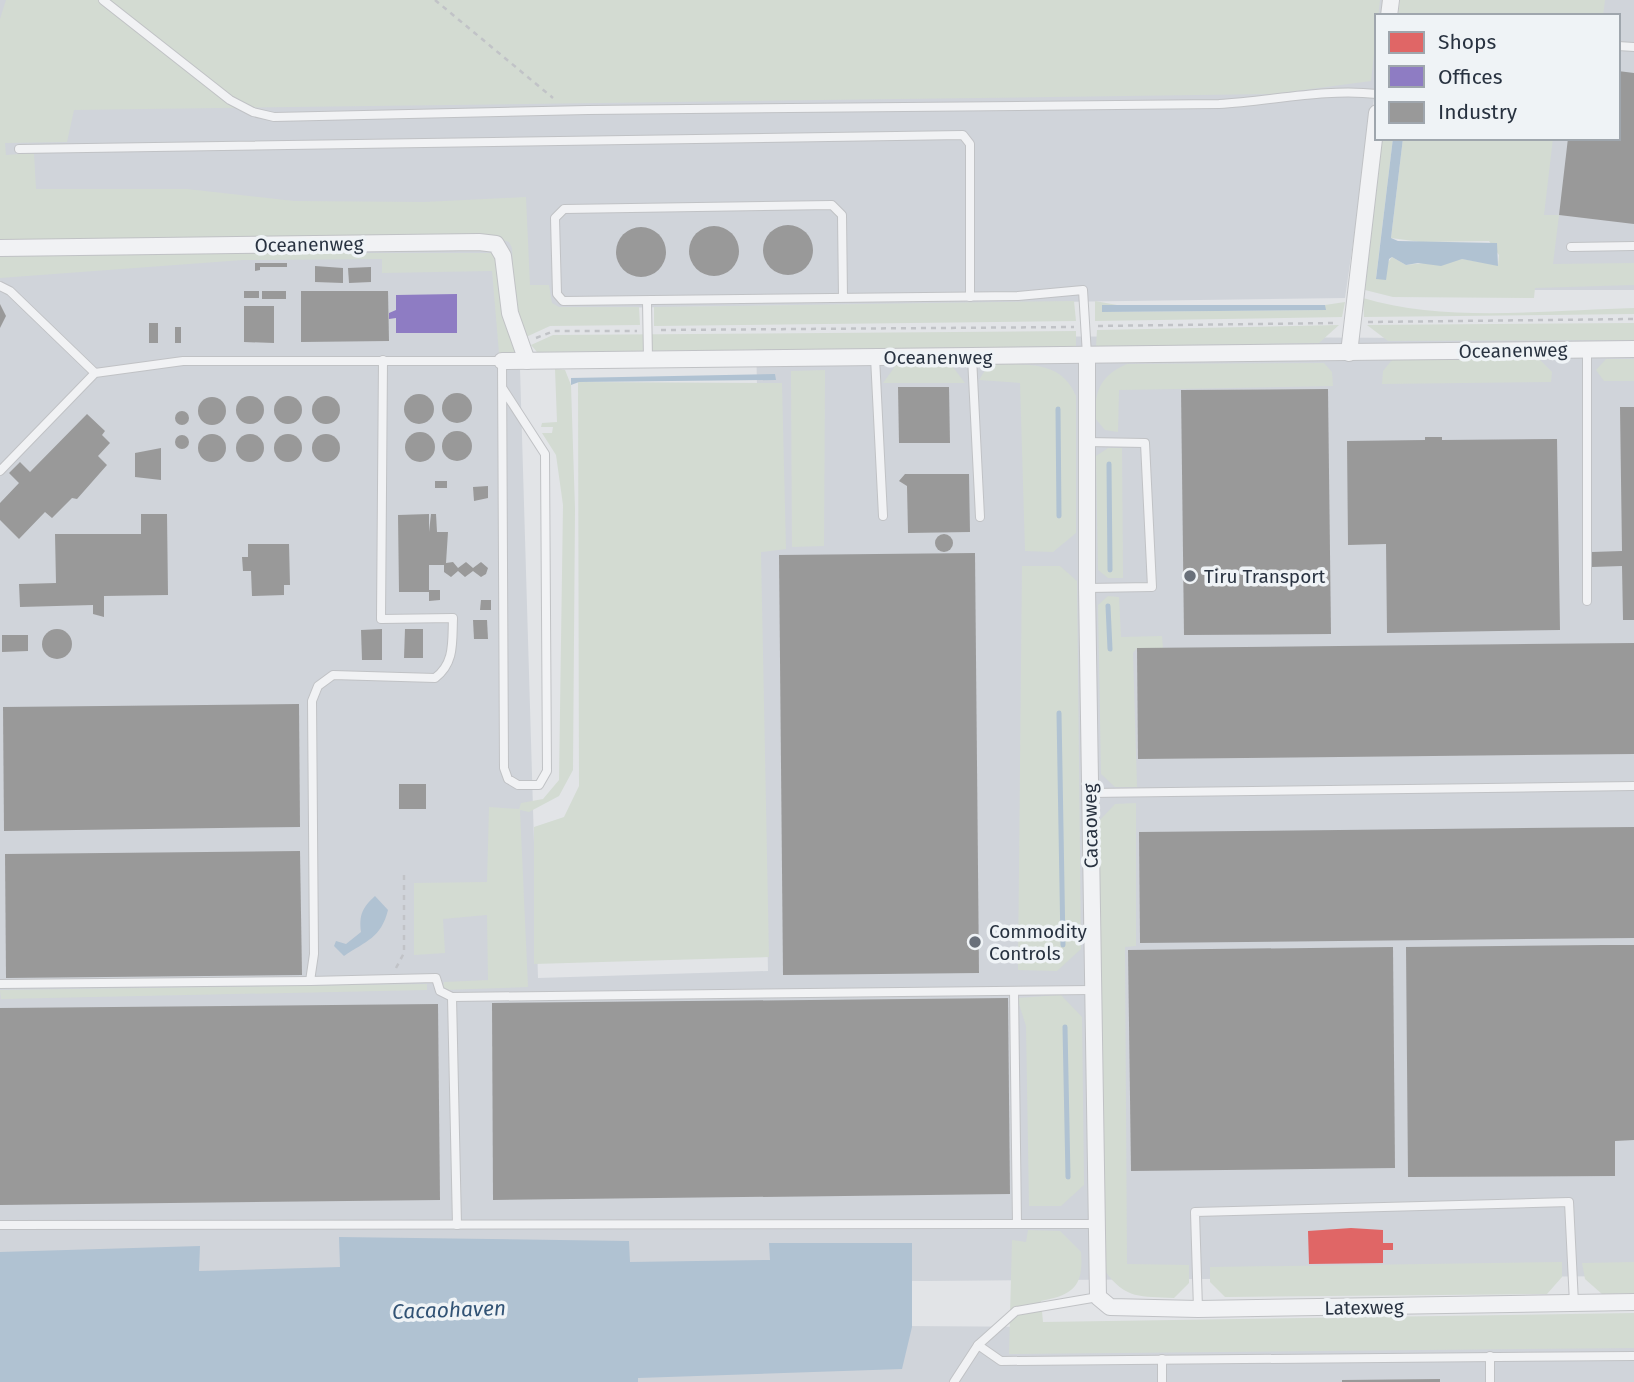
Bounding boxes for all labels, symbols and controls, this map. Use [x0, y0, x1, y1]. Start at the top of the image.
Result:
legend [1375, 14, 1620, 140]
text: Shops [1438, 29, 1496, 55]
text: Offices [1438, 64, 1503, 90]
text: Industry [1438, 99, 1518, 125]
street label: Oceanenweg [254, 232, 364, 257]
street label: Oceanenweg [1458, 338, 1568, 363]
street label: Oceanenweg [884, 346, 993, 369]
place label: Tiru Transport [1204, 565, 1326, 588]
marker: Tiru Transport [1182, 568, 1198, 584]
street label: Cacaoweg [1078, 783, 1103, 869]
place label: Commodity Controls [989, 920, 1088, 965]
marker: Commodity Controls [967, 934, 983, 950]
water label: Cacaohaven [392, 1295, 506, 1325]
street label: Latexweg [1324, 1295, 1404, 1320]

